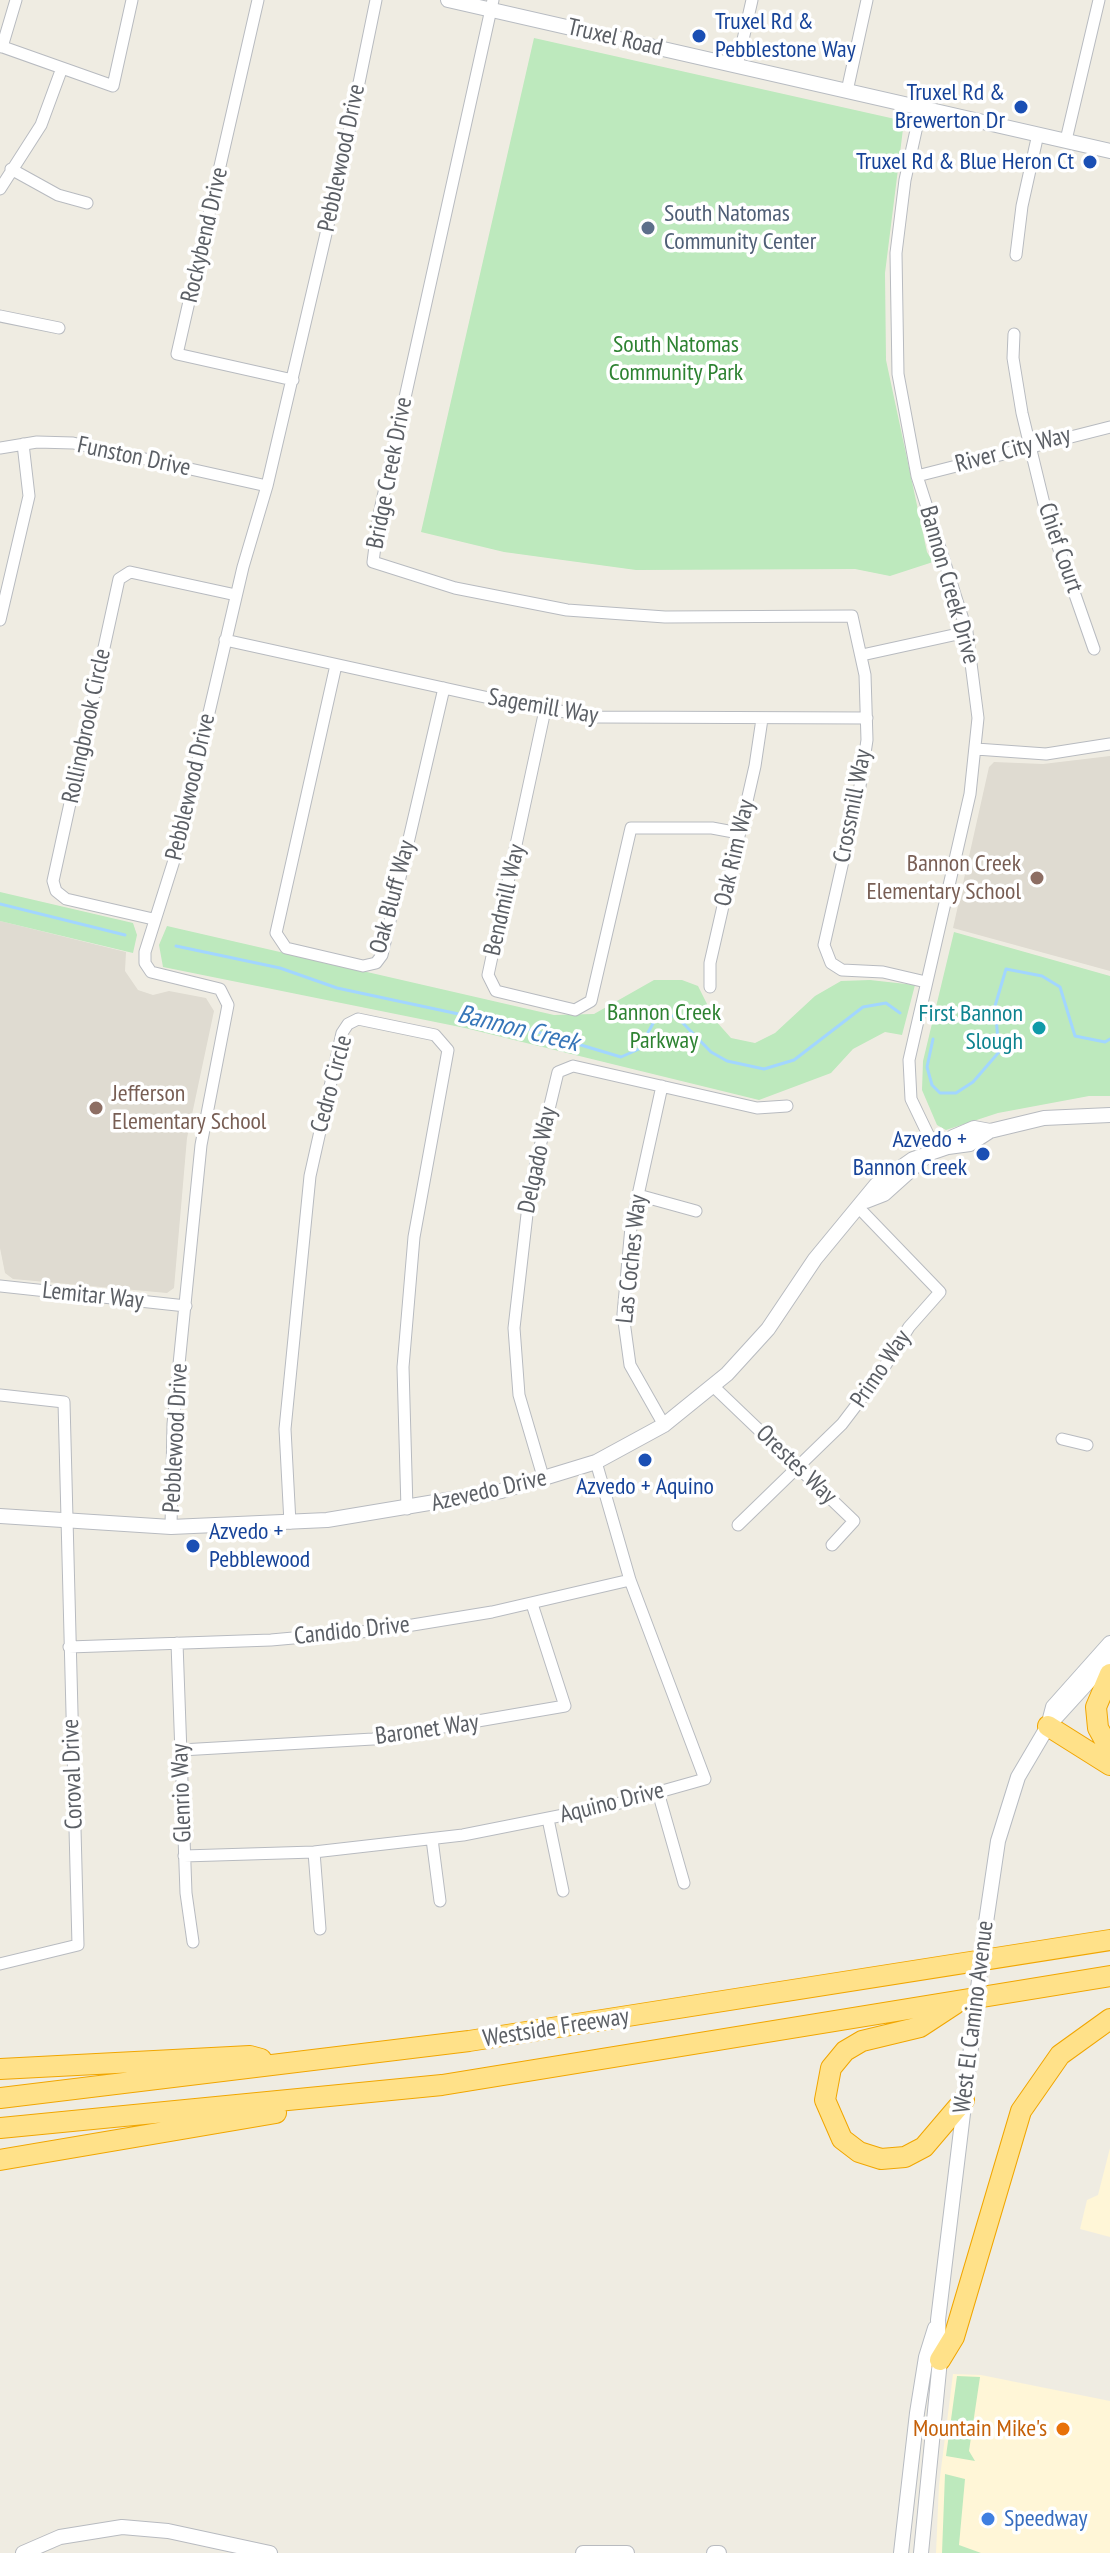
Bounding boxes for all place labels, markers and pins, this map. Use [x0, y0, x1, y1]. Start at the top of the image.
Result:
place label: Truxel Rd & Pebblestone Way [715, 8, 856, 64]
marker: Truxel Rd & Pebblestone Way [690, 27, 708, 45]
place label: Truxel Rd & Brewerton Dr [895, 79, 1005, 135]
marker: Truxel Rd & Brewerton Dr [1012, 98, 1030, 116]
place label: Truxel Rd & Blue Heron Ct [856, 148, 1074, 176]
marker: Truxel Rd & Blue Heron Ct [1081, 153, 1099, 171]
place label: South Natomas Community Center [664, 200, 816, 256]
marker: South Natomas Community Center [639, 219, 657, 237]
place label: Bannon Creek Elementary School [867, 850, 1021, 906]
marker: Bannon Creek Elementary School [1028, 869, 1046, 887]
place label: First Bannon Slough [919, 1000, 1023, 1056]
marker: First Bannon Slough [1030, 1019, 1048, 1037]
place label: Jefferson Elementary School [112, 1080, 266, 1136]
marker: Jefferson Elementary School [87, 1099, 105, 1117]
place label: Azvedo + Bannon Creek [853, 1126, 967, 1182]
marker: Azvedo + Bannon Creek [974, 1145, 992, 1163]
marker: Azvedo + Aquino [636, 1451, 654, 1469]
place label: Azvedo + Aquino [576, 1473, 714, 1501]
place label: Azvedo + Pebblewood [209, 1518, 310, 1574]
marker: Azvedo + Pebblewood [184, 1537, 202, 1555]
place label: Mountain Mike's [913, 2415, 1047, 2443]
marker: Mountain Mike's [1054, 2420, 1072, 2438]
place label: Speedway [1004, 2505, 1088, 2533]
marker: Speedway [979, 2510, 997, 2528]

